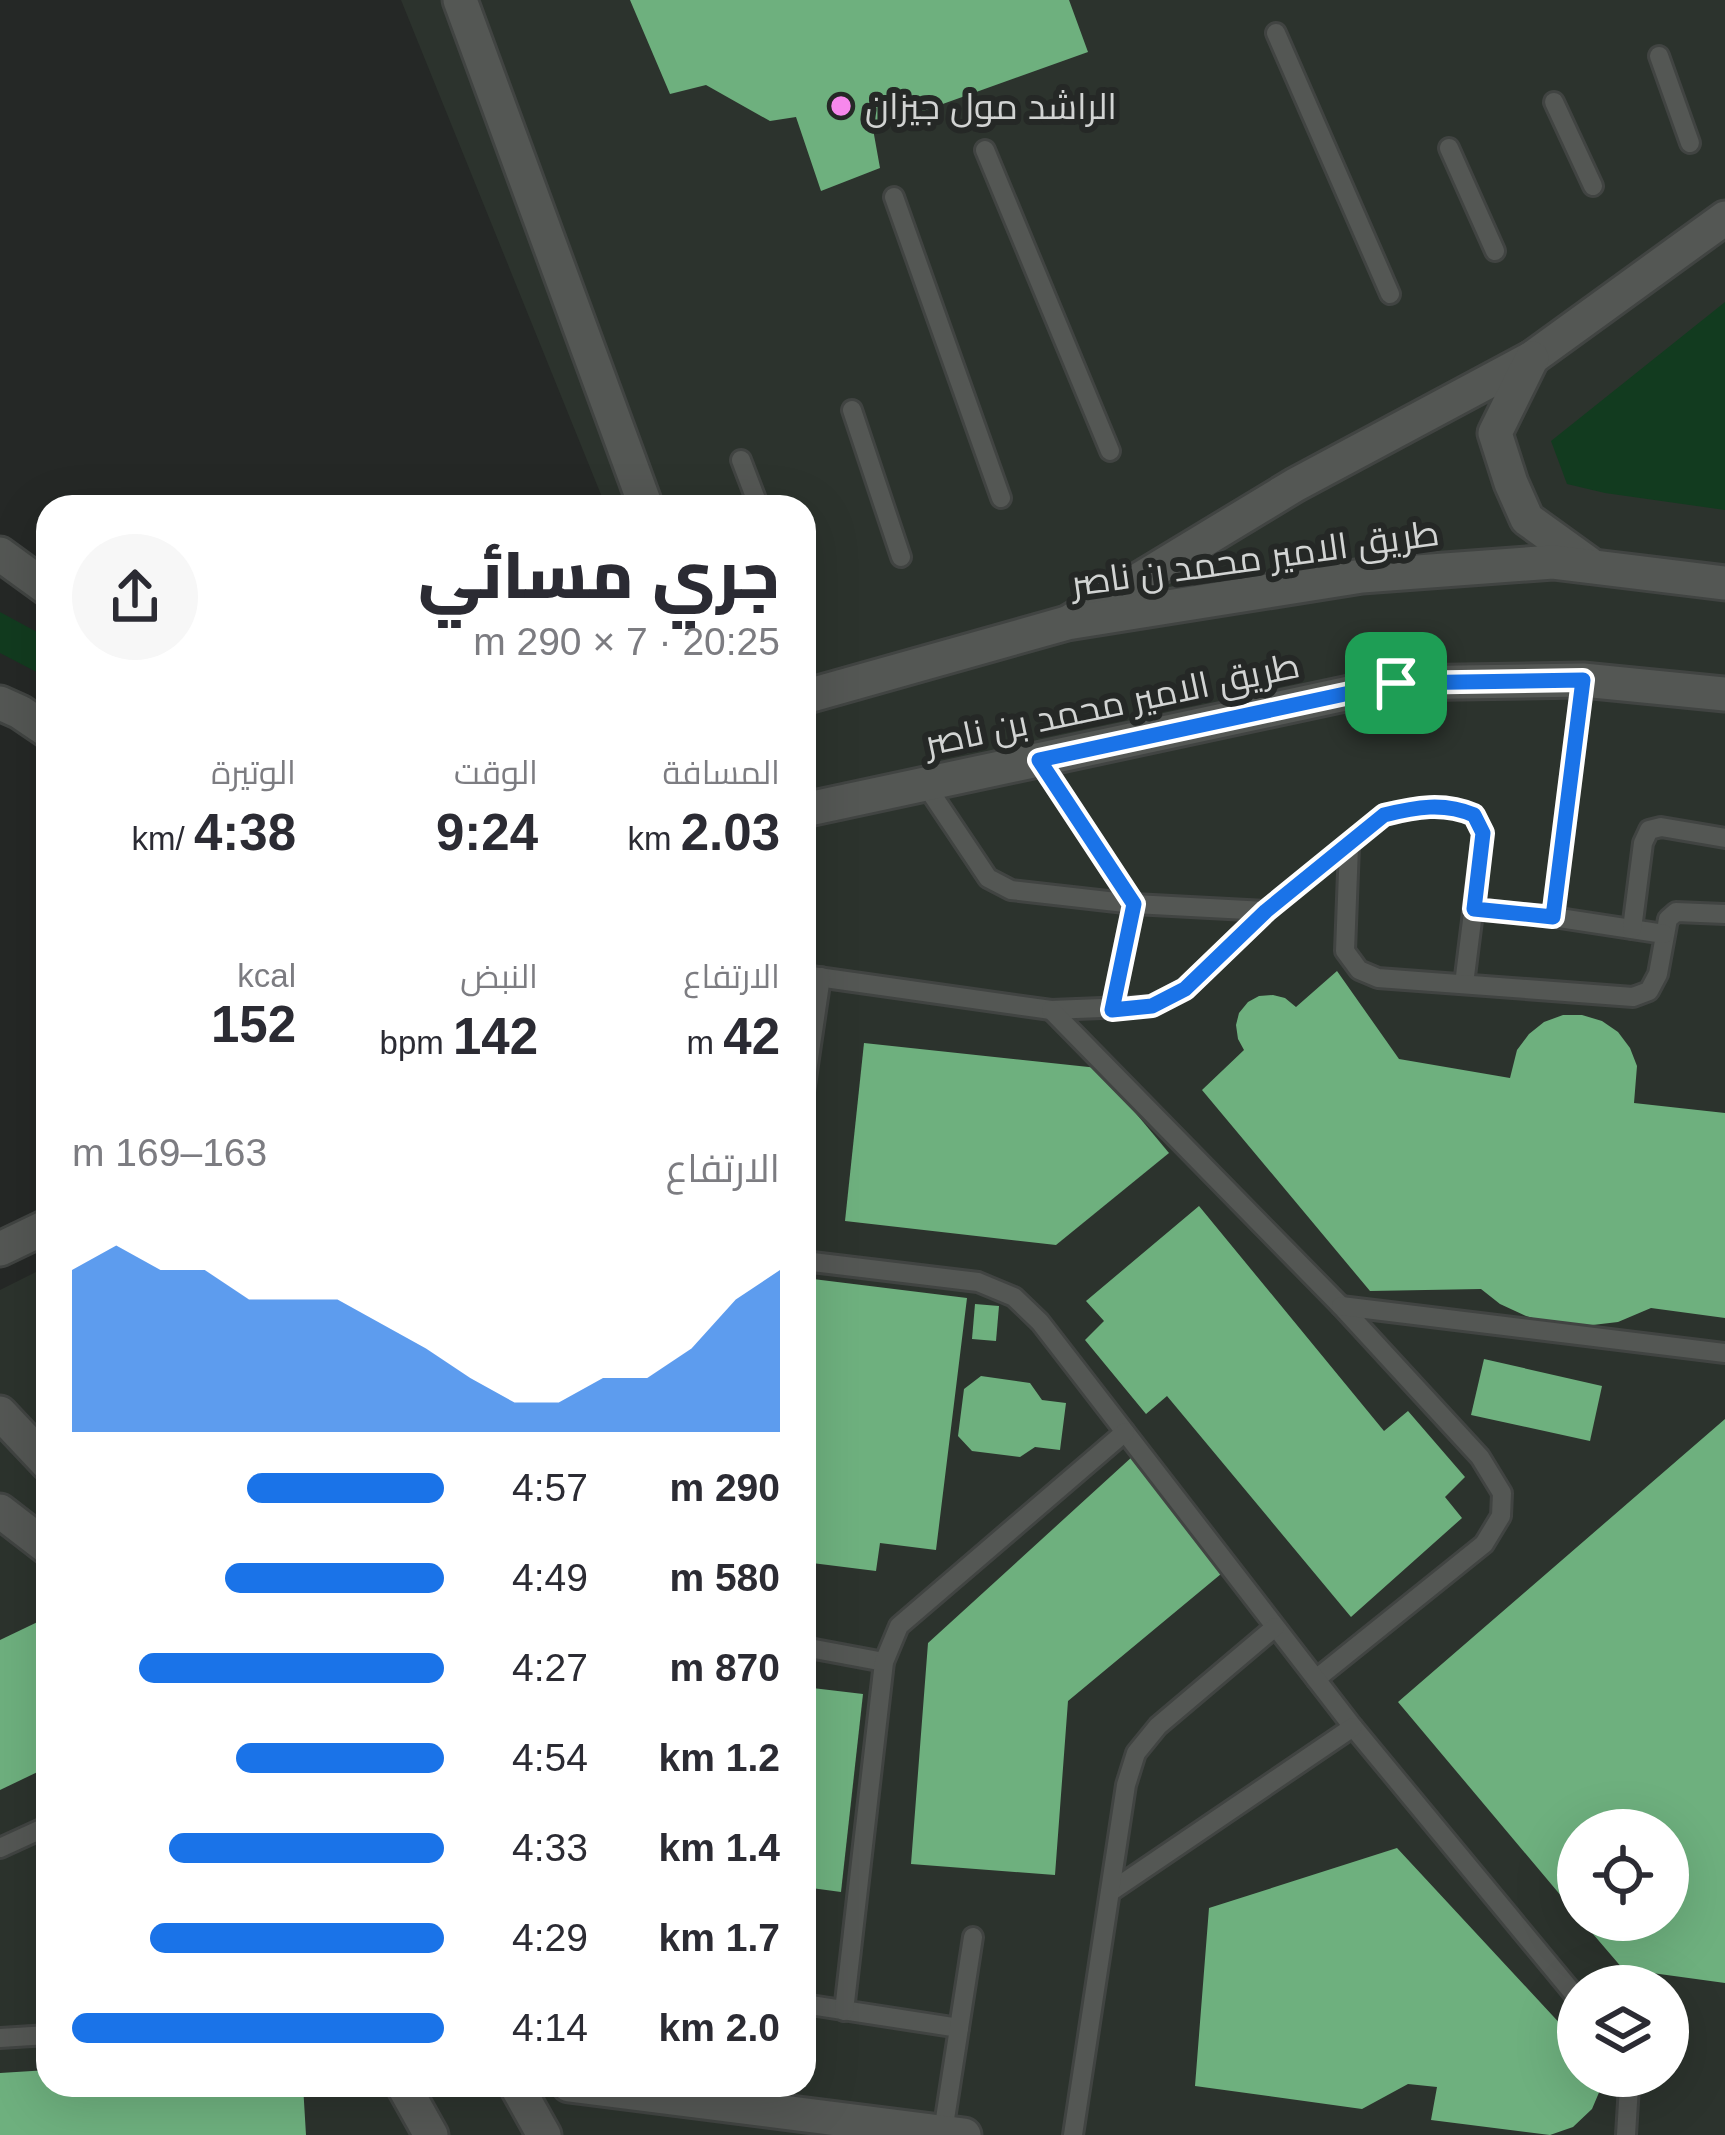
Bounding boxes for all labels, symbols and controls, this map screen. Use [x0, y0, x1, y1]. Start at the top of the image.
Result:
place label: الراشد مول جيزان [865, 86, 1117, 128]
marker: الراشد مول جيزان [828, 93, 854, 119]
street label: طريق الامير محمد ن ناصر [1066, 512, 1442, 606]
button: share [72, 534, 198, 660]
text: جري مسائي [418, 538, 780, 612]
text: 20:25 · 7 × 290 m [473, 620, 780, 663]
pin [1345, 632, 1447, 734]
street label: طريق الامير محمد بن ناصر [919, 644, 1304, 766]
icon: arrive [1363, 650, 1429, 716]
text: الوتيرة [211, 754, 296, 791]
text: الوقت [454, 754, 538, 791]
text: المسافة [663, 754, 780, 791]
text: 4:38 [194, 804, 296, 861]
text: 9:24 [436, 804, 538, 861]
text: 2.03 [681, 804, 780, 861]
text: /km [132, 820, 194, 857]
text: km [628, 820, 681, 857]
text: kcal [237, 957, 296, 994]
text: النبض [460, 958, 538, 995]
text: الارتفاع [683, 958, 780, 995]
text: 152 [211, 996, 296, 1053]
text: 142 [453, 1008, 538, 1065]
text: 42 [723, 1008, 780, 1065]
text: bpm [380, 1024, 453, 1061]
text: m [687, 1024, 723, 1061]
text: 163–169 m [72, 1131, 267, 1174]
text: الارتفاع [666, 1147, 780, 1190]
text: 4:57 [512, 1466, 588, 1509]
text: 290 m [669, 1466, 780, 1509]
text: 4:49 [512, 1556, 588, 1599]
text: 580 m [669, 1556, 780, 1599]
text: 4:27 [512, 1646, 588, 1689]
text: 870 m [669, 1646, 780, 1689]
text: 4:54 [512, 1736, 588, 1779]
text: 1.2 km [659, 1736, 780, 1779]
map controls [1557, 1809, 1689, 2097]
button: locate [1557, 1809, 1689, 1941]
text: 4:33 [512, 1826, 588, 1869]
text: 1.4 km [659, 1826, 780, 1869]
text: 4:29 [512, 1916, 588, 1959]
text: 1.7 km [659, 1916, 780, 1959]
button: layers [1557, 1965, 1689, 2097]
text: 4:14 [512, 2006, 588, 2049]
text: 2.0 km [659, 2006, 780, 2049]

